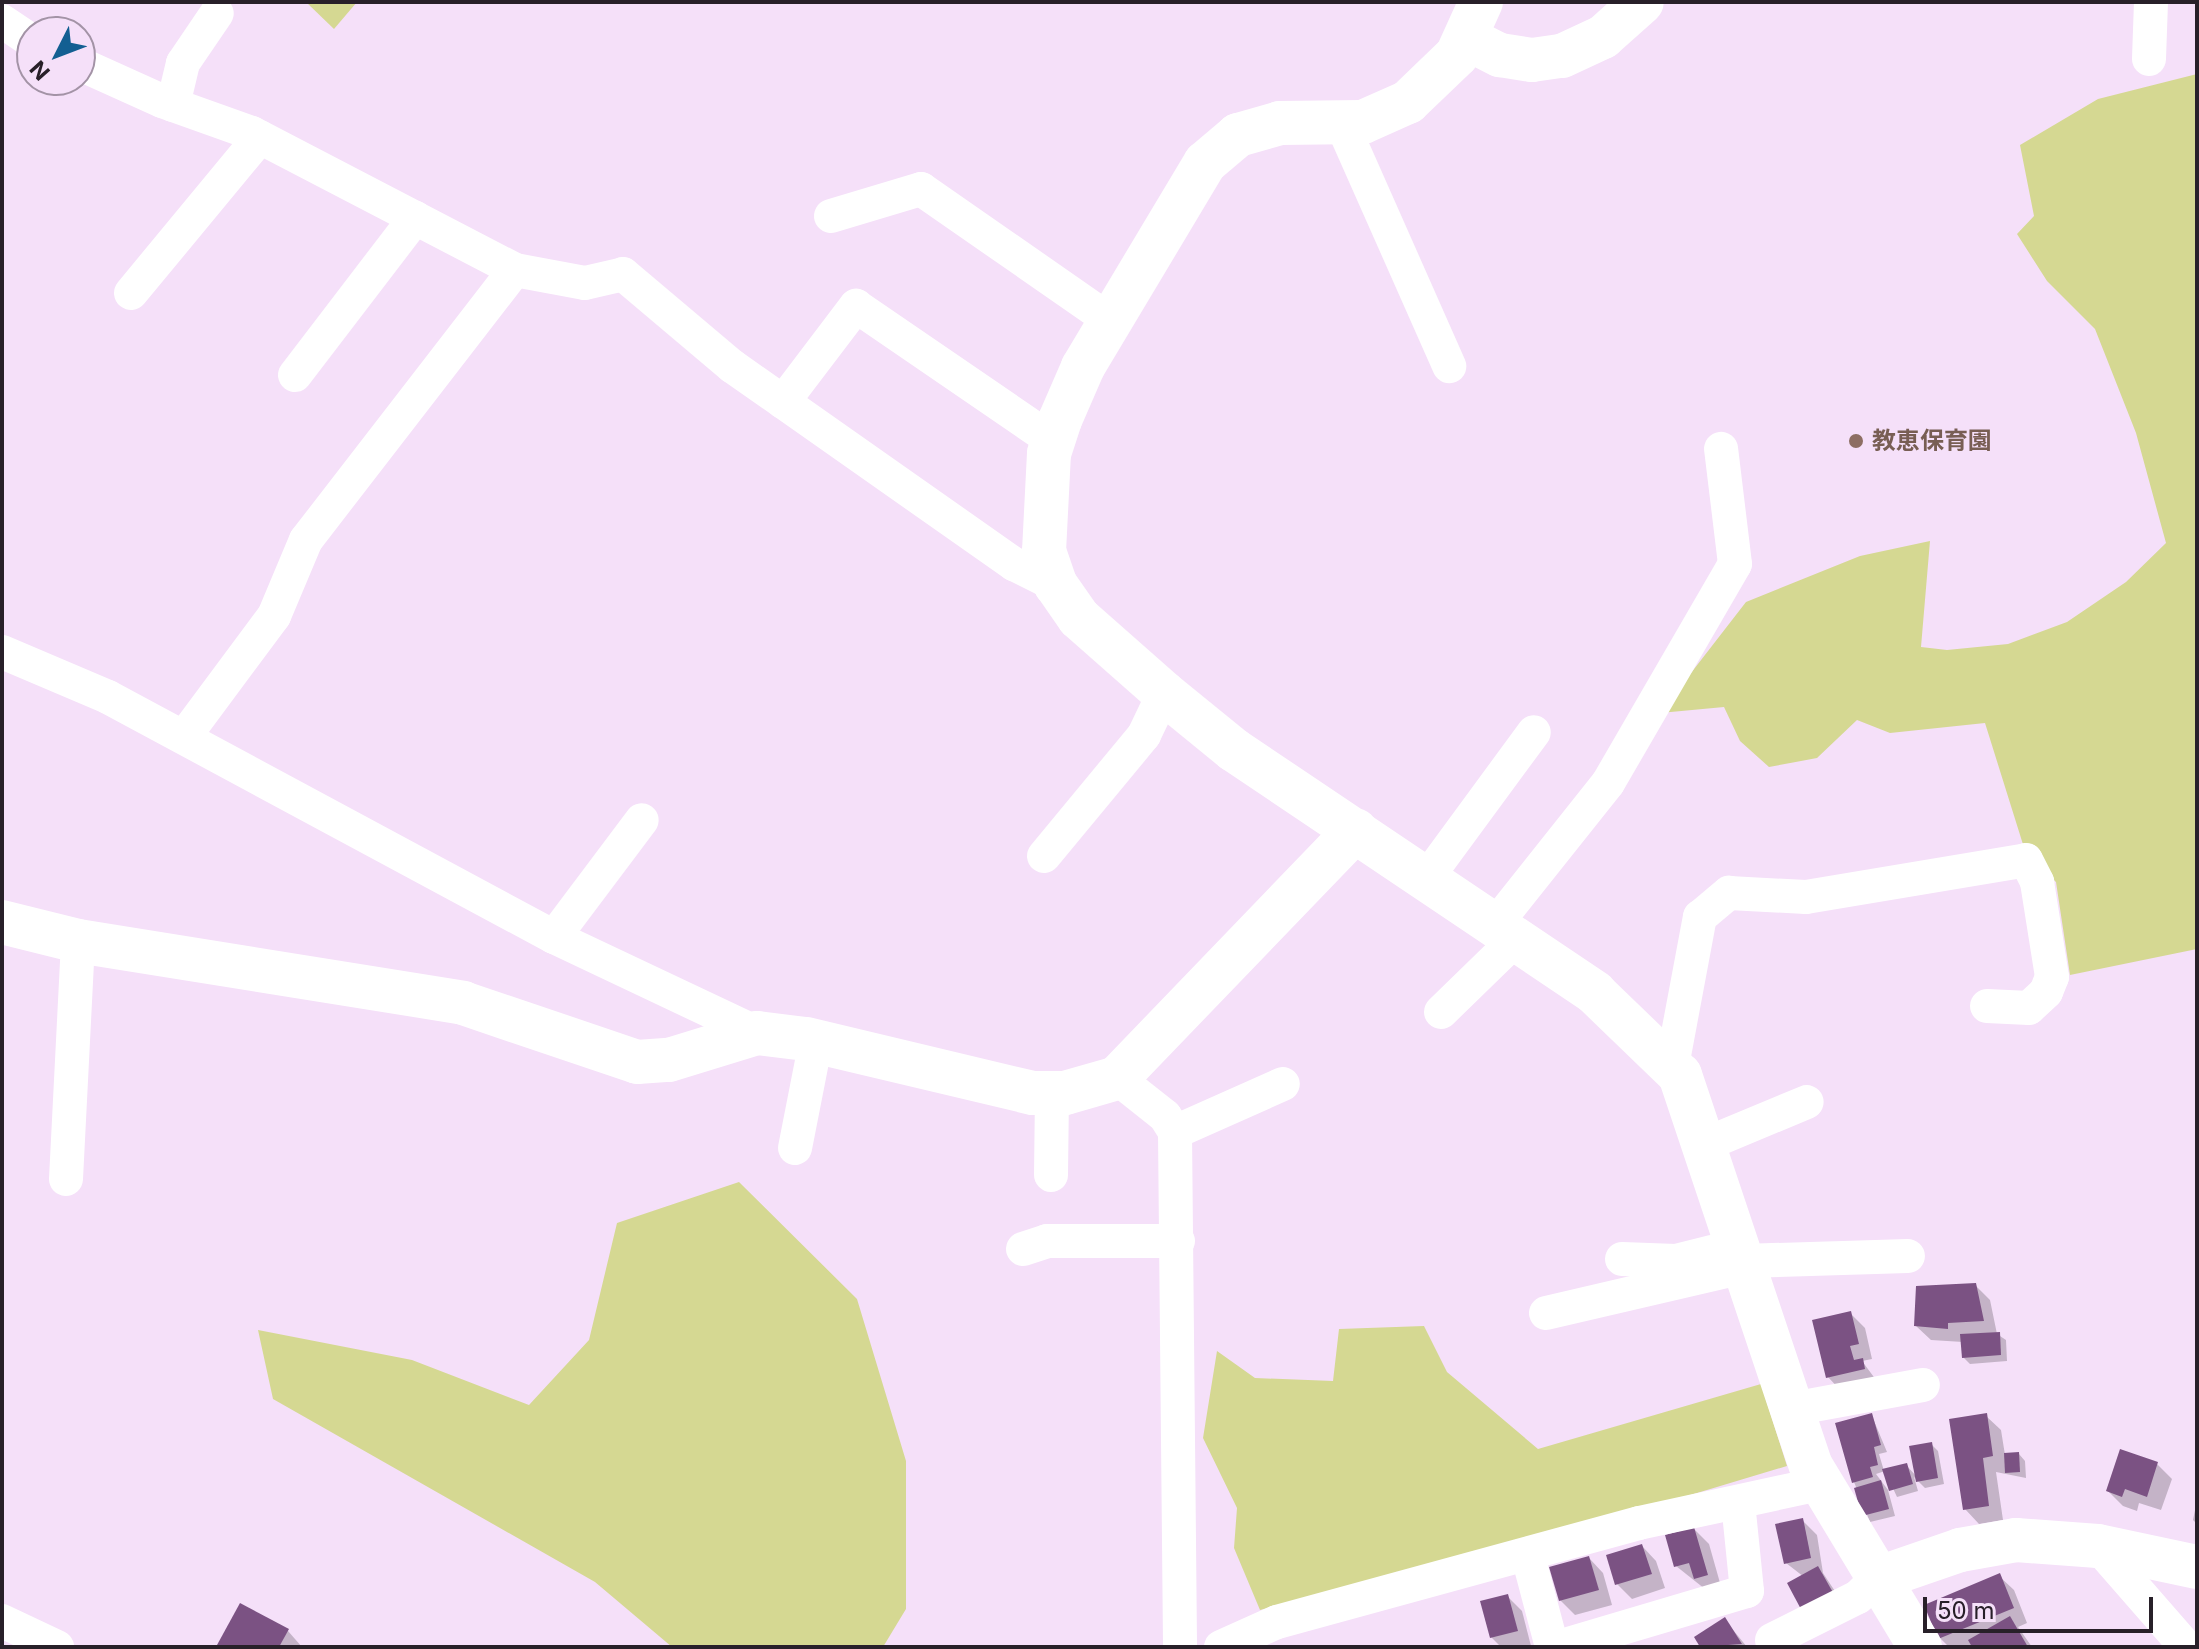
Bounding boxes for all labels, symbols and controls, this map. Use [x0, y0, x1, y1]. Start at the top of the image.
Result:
north arrow [16, 16, 96, 96]
text: N [24, 56, 55, 86]
place label: 教恵保育園 [1872, 427, 1992, 455]
marker: 教恵保育園 [1847, 432, 1865, 450]
scale bar [1927, 1581, 2157, 1631]
text: 50 m [1937, 1596, 1995, 1625]

